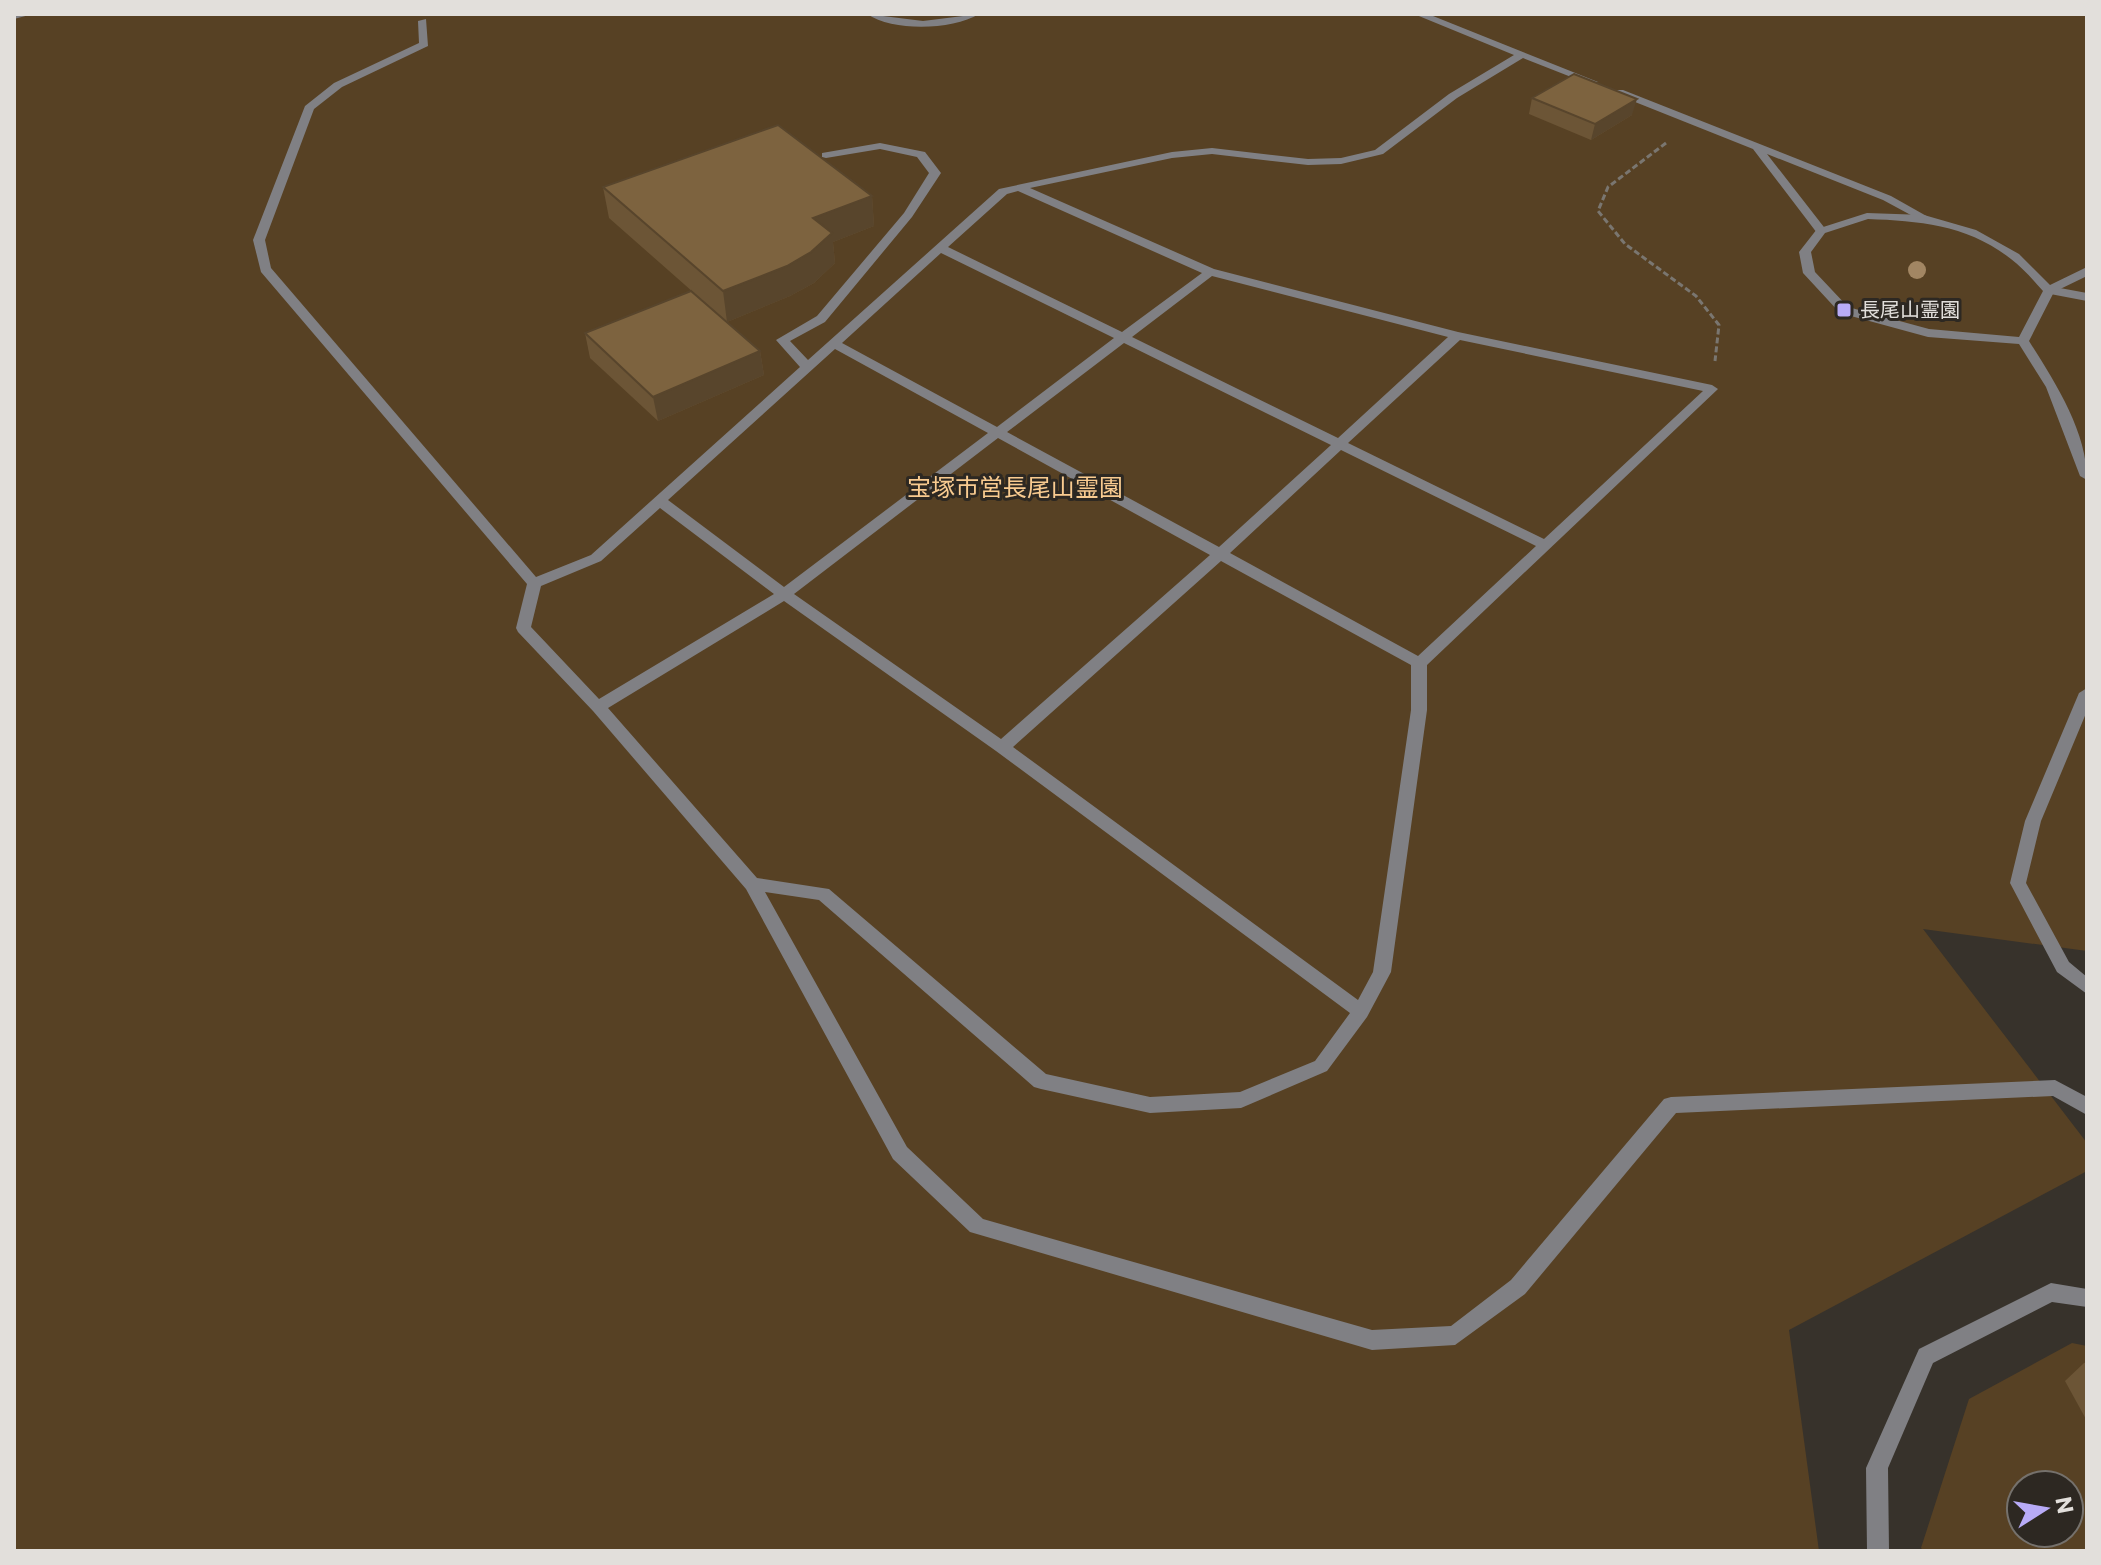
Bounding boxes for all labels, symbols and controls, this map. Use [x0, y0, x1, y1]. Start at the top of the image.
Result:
place label: 長尾山霊園 [1860, 297, 1960, 321]
marker: 長尾山霊園 [1835, 301, 1853, 319]
park label: 宝塚市営長尾山霊園 [907, 472, 1123, 501]
north arrow [2005, 1469, 2085, 1549]
text: N [2050, 1494, 2080, 1516]

